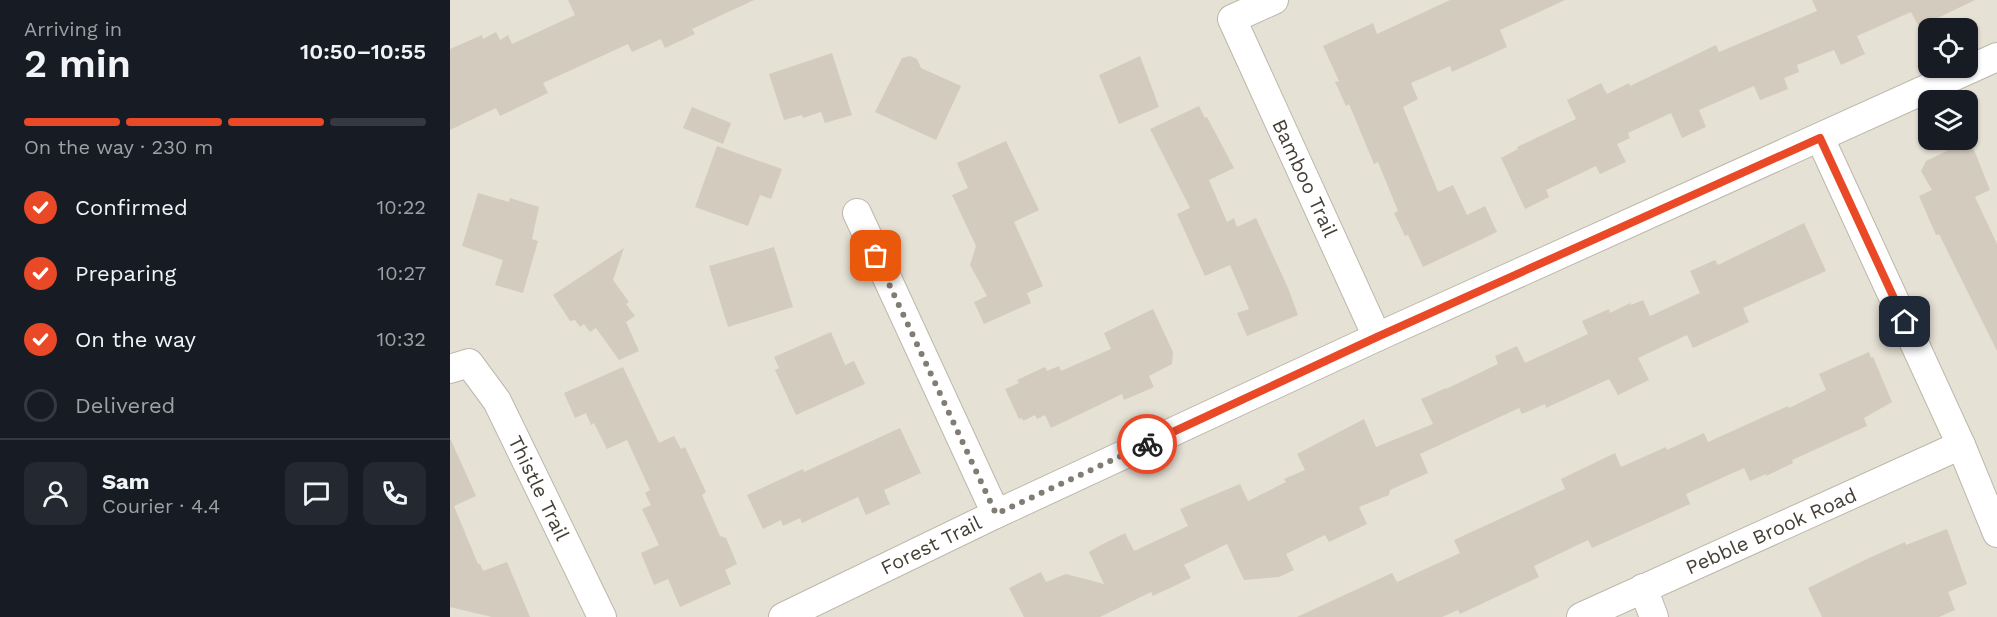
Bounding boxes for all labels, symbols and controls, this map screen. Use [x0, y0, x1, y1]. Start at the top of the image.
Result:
text: Arriving in [24, 17, 122, 41]
map controls [1918, 18, 1978, 150]
button: locate [1918, 18, 1978, 78]
text: 10:50–10:55 [300, 39, 426, 64]
text: 2 min [24, 41, 131, 86]
button: layers [1918, 90, 1978, 150]
street label: Bamboo Trail [1267, 115, 1343, 241]
text: On the way · 230 m [24, 135, 213, 159]
icon: check [24, 191, 57, 224]
text: Confirmed [75, 195, 188, 220]
text: 10:22 [377, 195, 426, 219]
pin [850, 230, 901, 281]
icon: bag [859, 239, 892, 272]
icon: check [24, 257, 57, 290]
text: Preparing [75, 261, 176, 286]
text: 10:27 [377, 261, 426, 285]
pin [1879, 296, 1930, 347]
icon: home [1888, 305, 1921, 338]
icon: check [24, 323, 57, 356]
text: On the way [75, 327, 196, 352]
text: 10:32 [377, 327, 426, 351]
text: Delivered [75, 393, 175, 418]
courier [1117, 414, 1177, 474]
icon: bike [1131, 428, 1164, 461]
street label: Thistle Trail [503, 432, 575, 544]
button: person [24, 462, 87, 525]
button: chat [285, 462, 348, 525]
button: phone [363, 462, 426, 525]
text: Sam [102, 469, 150, 494]
street label: Pebble Brook Road [1682, 483, 1860, 579]
text: Courier · 4.4 [102, 494, 220, 518]
street label: Forest Trail [877, 510, 985, 580]

